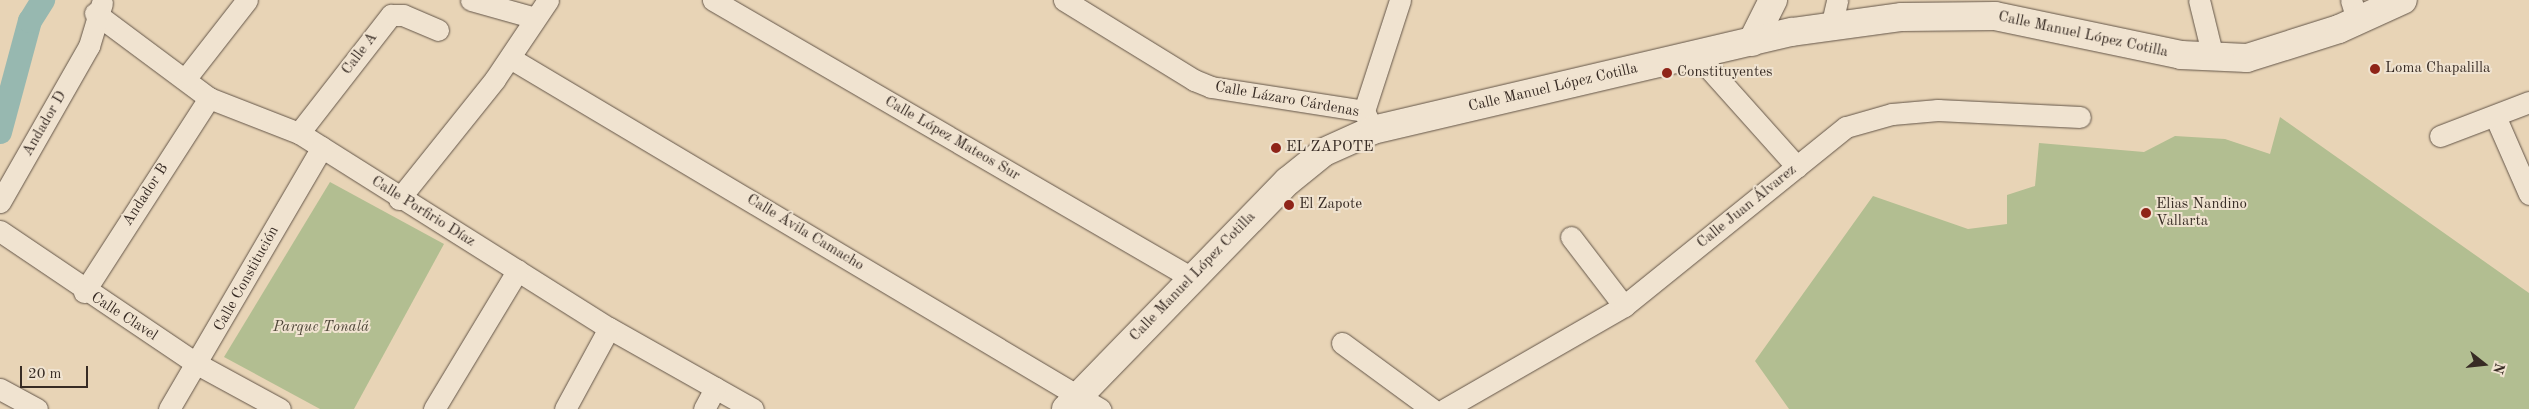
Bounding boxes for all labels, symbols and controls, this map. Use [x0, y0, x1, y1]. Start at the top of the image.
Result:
street label: Calle Manuel López Cotilla [1996, 8, 2170, 62]
street label: Calle A [338, 29, 382, 79]
street label: Calle Manuel López Cotilla [1467, 60, 1639, 116]
place label: Loma Chapalilla [2385, 60, 2490, 78]
marker: Loma Chapalilla [2369, 63, 2381, 75]
place label: Constituyentes [1677, 64, 1773, 82]
marker: Constituyentes [1661, 67, 1673, 79]
street label: Calle Lázaro Cárdenas [1213, 78, 1361, 122]
street label: Andador D [19, 88, 71, 160]
street label: Calle López Mateos Sur [881, 93, 1023, 185]
place label: EL ZAPOTE [1286, 139, 1374, 157]
marker: EL ZAPOTE [1270, 142, 1282, 154]
street label: Andador B [119, 160, 173, 230]
street label: Calle Juan Álvarez [1694, 161, 1800, 253]
street label: Calle Porfirio Díaz [368, 173, 478, 251]
street label: Calle Ávila Camacho [743, 191, 867, 275]
place label: Elias Nandino Vallarta [2156, 195, 2247, 230]
place label: El Zapote [1299, 196, 1362, 214]
marker: El Zapote [1283, 199, 1295, 211]
marker: Elias Nandino Vallarta [2140, 207, 2152, 219]
street label: Calle Manuel López Cotilla [1126, 208, 1260, 346]
street label: Calle Constitución [211, 223, 283, 335]
street label: Calle Clavel [87, 289, 161, 345]
park label: Parque Tonalá [273, 319, 369, 337]
north arrow [2459, 339, 2509, 389]
scale bar [22, 356, 90, 388]
text: N [2490, 361, 2507, 375]
text: 20 m [28, 367, 62, 382]

